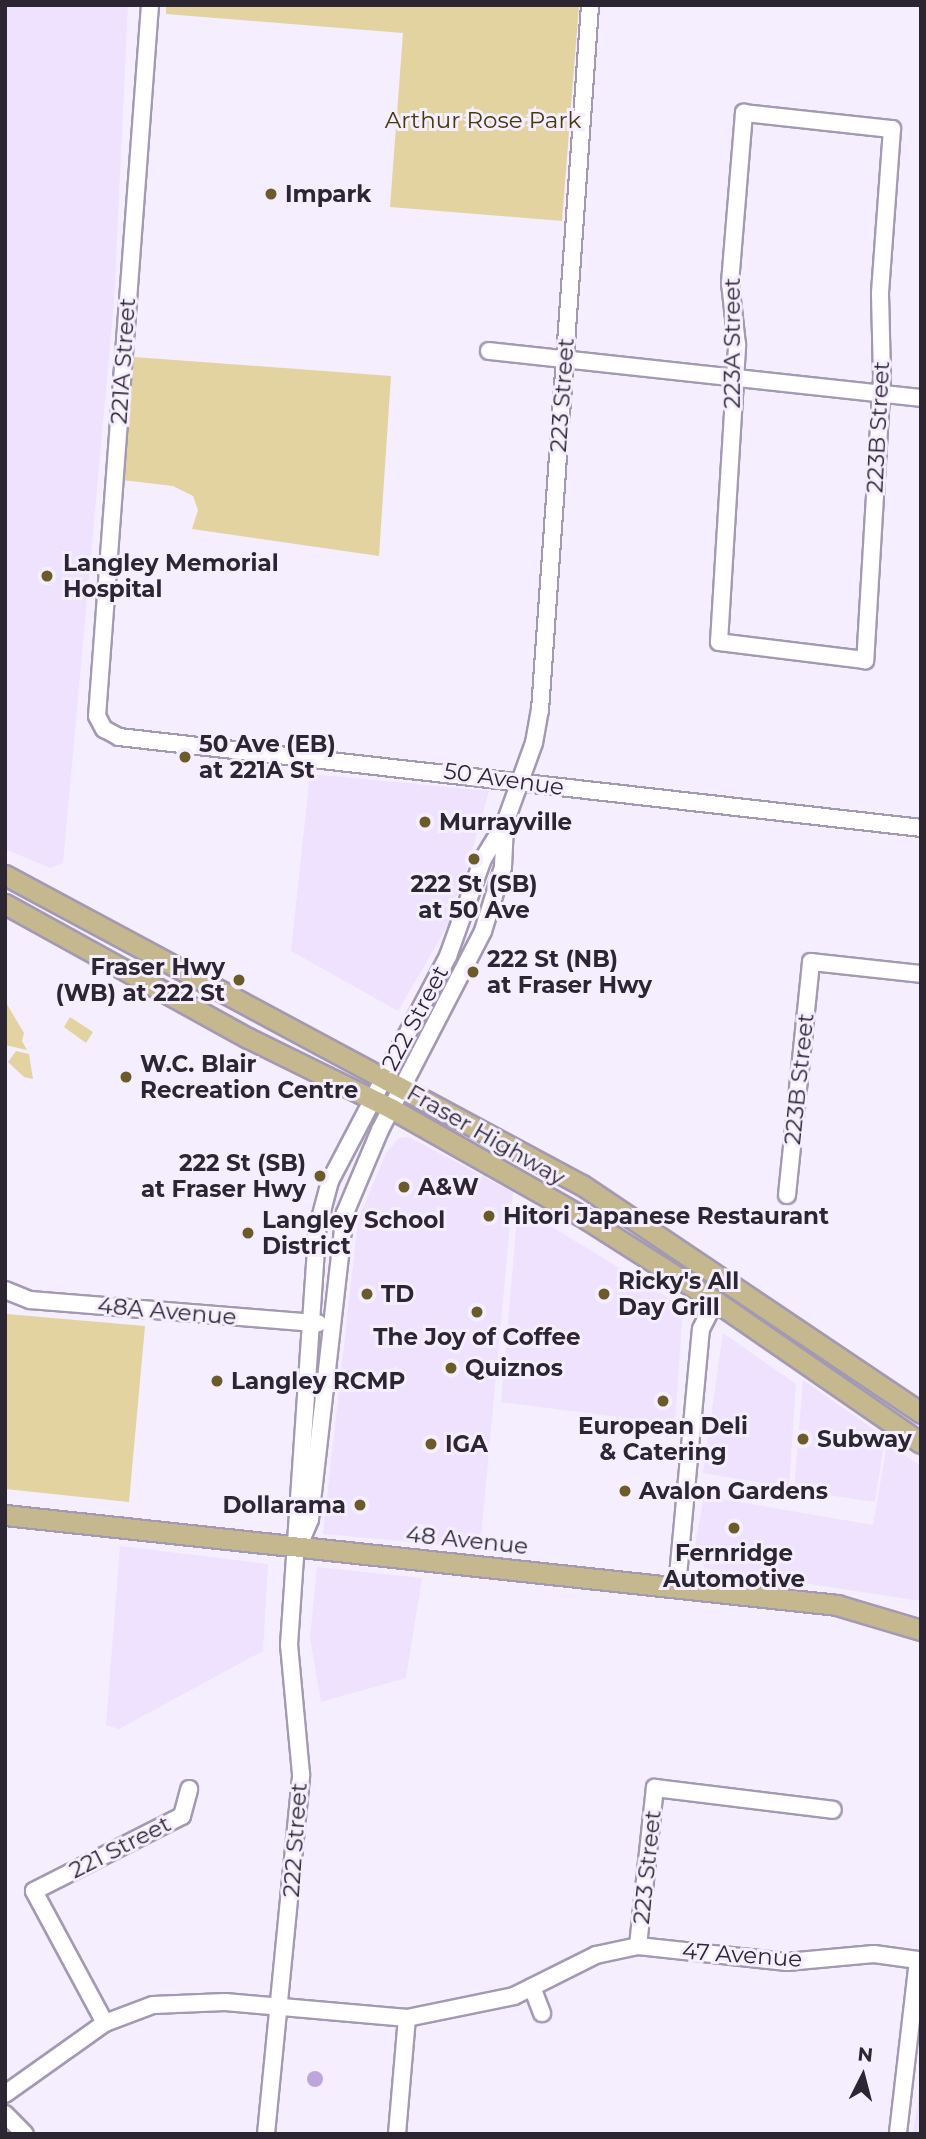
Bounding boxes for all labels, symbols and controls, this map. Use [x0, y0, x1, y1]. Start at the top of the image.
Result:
park label: Arthur Rose Park [385, 106, 581, 134]
place label: Impark [285, 180, 371, 208]
marker: Impark [263, 186, 279, 202]
street label: 223A Street [718, 277, 746, 409]
street label: 221A Street [105, 297, 141, 425]
street label: 223 Street [544, 337, 580, 453]
street label: 223B Street [861, 360, 895, 494]
place label: Langley Memorial Hospital [63, 549, 279, 603]
marker: Langley Memorial Hospital [37, 566, 57, 586]
place label: 50 Ave (EB) at 221A St [199, 730, 336, 784]
marker: 50 Ave (EB) at 221A St [177, 749, 193, 765]
street label: 50 Avenue [442, 757, 566, 801]
place label: Murrayville [439, 808, 572, 836]
marker: Murrayville [417, 814, 433, 830]
marker: 222 St (SB) at 50 Ave [466, 851, 482, 867]
place label: 222 St (SB) at 50 Ave [410, 870, 538, 924]
place label: 222 St (NB) at Fraser Hwy [487, 945, 652, 999]
place label: Fraser Hwy (WB) at 222 St [55, 953, 225, 1007]
street label: 222 Street [376, 961, 454, 1075]
marker: 222 St (NB) at Fraser Hwy [465, 964, 481, 980]
marker: Fraser Hwy (WB) at 222 St [231, 972, 247, 988]
street label: 223B Street [778, 1012, 820, 1146]
place label: W.C. Blair Recreation Centre [140, 1050, 358, 1104]
marker: W.C. Blair Recreation Centre [118, 1069, 134, 1085]
street label: Fraser Highway [402, 1079, 570, 1191]
place label: 222 St (SB) at Fraser Hwy [141, 1149, 306, 1203]
marker: 222 St (SB) at Fraser Hwy [312, 1168, 328, 1184]
place label: A&W [418, 1173, 479, 1201]
marker: A&W [396, 1179, 412, 1195]
place label: Hitori Japanese Restaurant [503, 1202, 829, 1230]
place label: Langley School District [262, 1206, 445, 1260]
marker: Hitori Japanese Restaurant [481, 1208, 497, 1224]
marker: Langley School District [240, 1225, 256, 1241]
place label: Ricky's All Day Grill [618, 1267, 739, 1321]
place label: TD [381, 1280, 414, 1308]
marker: TD [359, 1286, 375, 1302]
marker: Ricky's All Day Grill [596, 1286, 612, 1302]
street label: 48A Avenue [96, 1291, 238, 1331]
marker: The Joy of Coffee [469, 1304, 485, 1320]
place label: The Joy of Coffee [373, 1323, 581, 1351]
place label: Quiznos [465, 1354, 563, 1382]
marker: Quiznos [443, 1360, 459, 1376]
place label: Langley RCMP [231, 1367, 405, 1395]
marker: Langley RCMP [209, 1373, 225, 1389]
marker: European Deli & Catering [655, 1393, 671, 1409]
place label: European Deli & Catering [578, 1412, 748, 1466]
place label: Subway [817, 1425, 912, 1453]
place label: IGA [445, 1430, 488, 1458]
marker: Subway [795, 1431, 811, 1447]
marker: IGA [423, 1436, 439, 1452]
place label: Avalon Gardens [639, 1477, 828, 1505]
marker: Avalon Gardens [617, 1483, 633, 1499]
place label: Dollarama [222, 1491, 346, 1519]
marker: Dollarama [352, 1497, 368, 1513]
street label: 48 Avenue [404, 1520, 530, 1560]
marker: Fernridge Automotive [726, 1520, 742, 1536]
place label: Fernridge Automotive [663, 1539, 805, 1593]
street label: 222 Street [277, 1782, 313, 1898]
street label: 223 Street [627, 1809, 667, 1925]
street label: 221 Street [65, 1810, 175, 1884]
street label: 47 Avenue [681, 1937, 803, 1973]
north arrow [828, 2041, 898, 2111]
text: N [856, 2042, 874, 2067]

